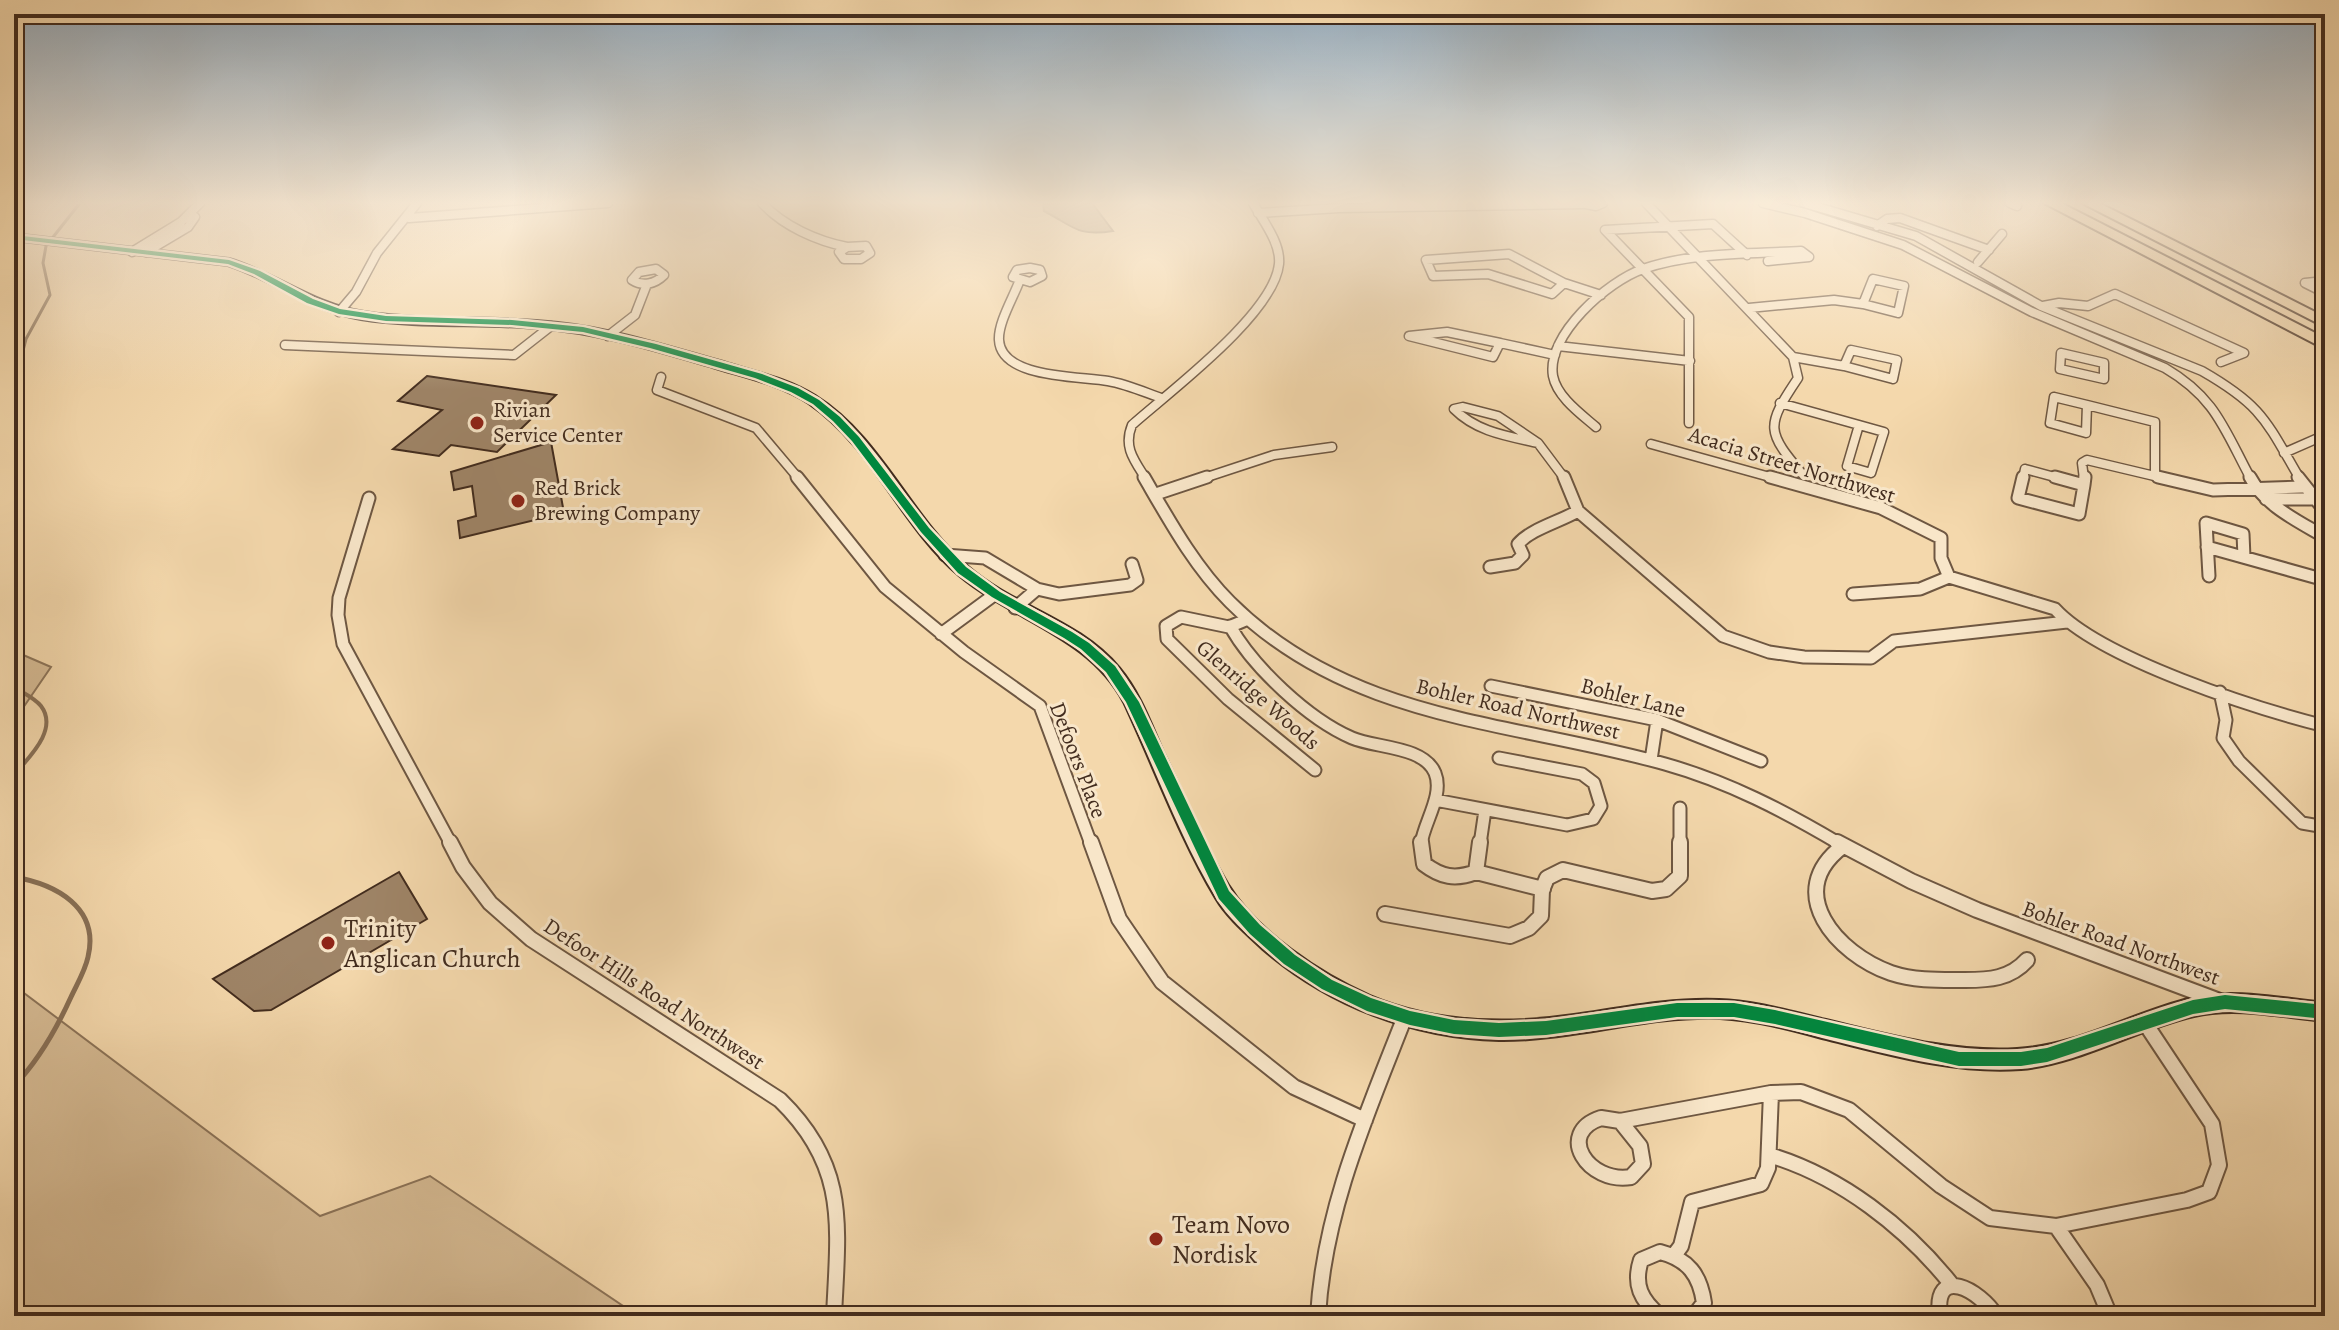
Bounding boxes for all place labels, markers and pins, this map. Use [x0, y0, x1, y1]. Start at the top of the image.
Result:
place label: Rivian Service Center [493, 395, 623, 450]
marker: Rivian Service Center [468, 414, 486, 432]
place label: Red Brick Brewing Company [534, 473, 700, 528]
marker: Red Brick Brewing Company [509, 492, 527, 510]
place label: Trinity Anglican Church [343, 911, 521, 976]
marker: Trinity Anglican Church [319, 934, 337, 952]
place label: Team Novo Nordisk [1172, 1207, 1290, 1272]
marker: Team Novo Nordisk [1147, 1230, 1165, 1248]

